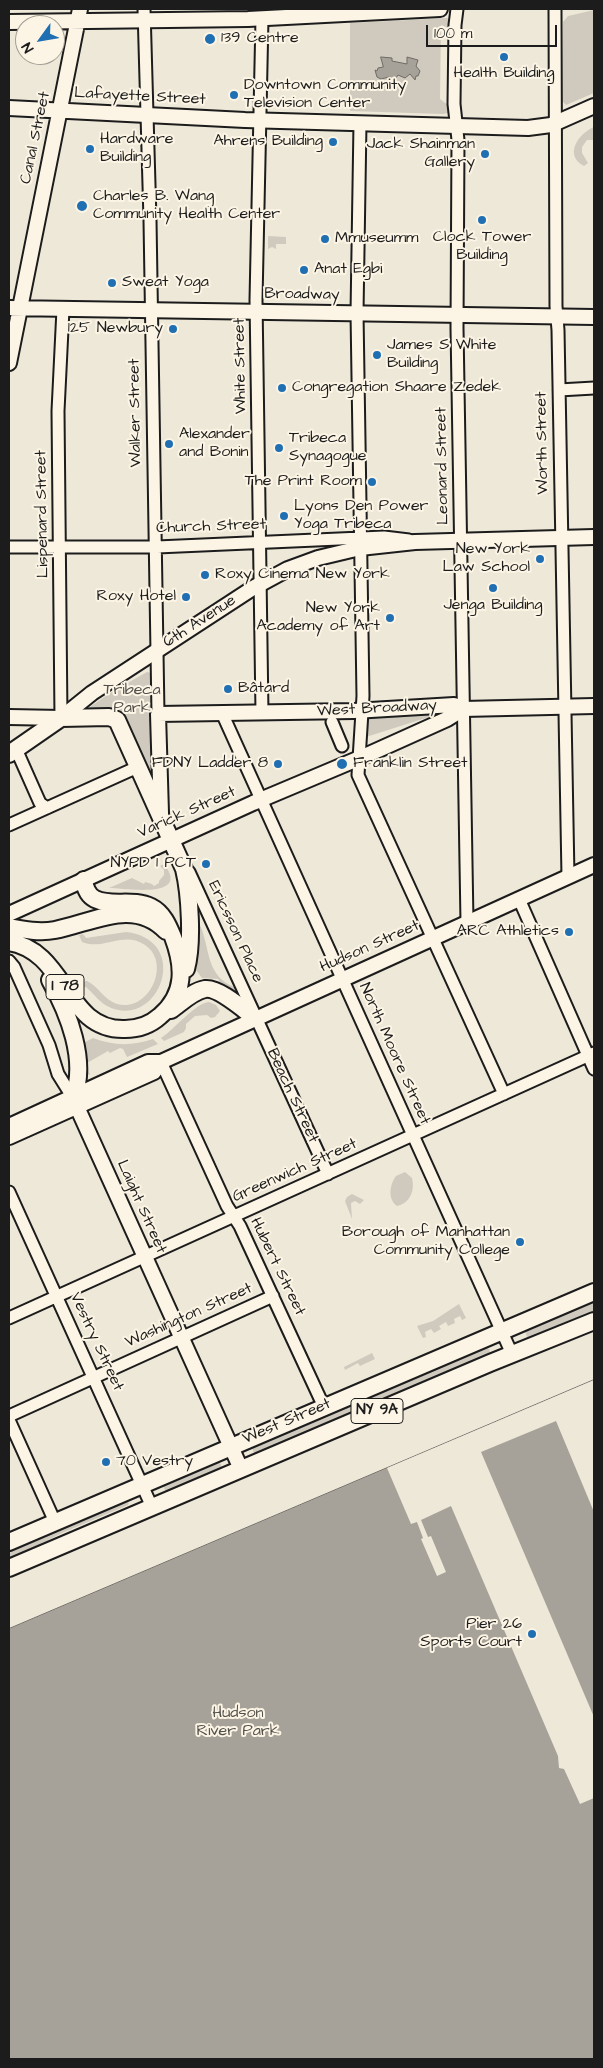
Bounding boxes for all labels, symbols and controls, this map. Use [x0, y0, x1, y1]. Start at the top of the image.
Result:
north arrow [15, 15, 65, 65]
scale bar [428, 15, 559, 47]
text: 100 m [434, 23, 473, 44]
place label: 139 Centre [221, 29, 299, 49]
marker: 139 Centre [203, 32, 217, 46]
text: N [17, 38, 39, 56]
marker: Health Building [498, 51, 510, 63]
place label: Health Building [453, 64, 555, 84]
place label: Downtown Community Television Center [244, 76, 406, 114]
street label: Lafayette Street [74, 84, 206, 110]
marker: Downtown Community Television Center [228, 89, 240, 101]
street label: Canal Street [17, 90, 55, 186]
place label: Hardware Building [100, 130, 173, 168]
place label: Ahrens Building [214, 132, 323, 152]
place label: Jack Shainman Gallery [367, 135, 475, 173]
marker: Ahrens Building [327, 136, 339, 148]
marker: Hardware Building [84, 143, 96, 155]
marker: Jack Shainman Gallery [479, 148, 491, 160]
place label: Charles B. Wang Community Health Center [93, 187, 280, 225]
marker: Charles B. Wang Community Health Center [75, 199, 89, 213]
marker: Clock Tower Building [476, 214, 488, 226]
place label: Clock Tower Building [433, 228, 531, 266]
place label: Mmuseumm [335, 229, 419, 249]
marker: Mmuseumm [319, 233, 331, 245]
place label: Anat Egbi [314, 260, 382, 280]
marker: Anat Egbi [298, 264, 310, 276]
place label: Sweat Yoga [122, 273, 209, 293]
marker: Sweat Yoga [106, 277, 118, 289]
street label: Broadway [264, 285, 340, 305]
street label: White Street [231, 318, 251, 414]
place label: 125 Newbury [68, 319, 163, 339]
marker: 125 Newbury [167, 323, 179, 335]
place label: James S White Building [387, 336, 496, 374]
marker: James S White Building [371, 349, 383, 361]
street label: Walker Street [125, 358, 147, 468]
place label: Congregation Shaare Zedek [292, 378, 501, 398]
marker: Congregation Shaare Zedek [276, 382, 288, 394]
street label: Worth Street [533, 391, 553, 495]
street label: Leonard Street [432, 407, 454, 525]
place label: Alexander and Bonin [179, 425, 250, 463]
place label: Tribeca Synagogue [289, 429, 366, 467]
marker: Alexander and Bonin [163, 438, 175, 450]
marker: Tribeca Synagogue [273, 442, 285, 454]
street label: Lispenard Street [32, 450, 54, 578]
place label: The Print Room [245, 472, 362, 492]
marker: The Print Room [366, 476, 378, 488]
place label: Lyons Den Power Yoga Tribeca [294, 497, 428, 535]
marker: Lyons Den Power Yoga Tribeca [278, 510, 290, 522]
street label: Church Street [156, 515, 266, 539]
place label: New York Law School [443, 540, 530, 578]
marker: New York Law School [534, 553, 546, 565]
place label: Roxy Cinema New York [215, 565, 390, 585]
marker: Roxy Cinema New York [199, 569, 211, 581]
marker: Jenga Building [487, 582, 499, 594]
place label: Roxy Hotel [97, 587, 176, 607]
street label: 6th Avenue [160, 591, 240, 653]
marker: Roxy Hotel [180, 591, 192, 603]
place label: Jenga Building [443, 596, 543, 616]
place label: New York Academy of Art [257, 599, 380, 637]
marker: New York Academy of Art [384, 612, 396, 624]
place label: Bâtard [238, 679, 289, 699]
park label: Tribeca Park [103, 681, 161, 719]
marker: Bâtard [222, 683, 234, 695]
street label: West Broadway [317, 696, 437, 722]
place label: FDNY Ladder 8 [152, 754, 268, 774]
place label: Franklin Street [353, 754, 468, 774]
marker: Franklin Street [335, 757, 349, 771]
marker: FDNY Ladder 8 [272, 758, 284, 770]
street label: Varick Street [135, 783, 239, 843]
place label: NYPD 1 PCT [110, 854, 196, 874]
marker: NYPD 1 PCT [200, 858, 212, 870]
street label: Ericsson Place [203, 878, 267, 986]
street label: Hudson Street [317, 917, 423, 977]
place label: ARC Athletics [457, 922, 559, 942]
marker: ARC Athletics [563, 926, 575, 938]
road number: I 78 [46, 974, 84, 1000]
street label: North Moore Street [354, 980, 434, 1128]
street label: Beach Street [262, 1046, 322, 1146]
street label: Greenwich Street [230, 1135, 360, 1207]
street label: Laight Street [112, 1157, 170, 1257]
street label: Hubert Street [245, 1215, 309, 1319]
place label: Borough of Manhattan Community College [342, 1223, 510, 1261]
marker: Borough of Manhattan Community College [514, 1236, 526, 1248]
street label: Washington Street [122, 1279, 256, 1353]
street label: Vestry Street [65, 1290, 127, 1394]
street label: West Street [240, 1395, 334, 1449]
road number: NY 9A [351, 1398, 403, 1424]
place label: 70 Vestry [116, 1452, 193, 1472]
marker: 70 Vestry [100, 1456, 112, 1468]
place label: Pier 26 Sports Court [420, 1615, 522, 1653]
marker: Pier 26 Sports Court [526, 1628, 538, 1640]
park label: Hudson River Park [196, 1704, 280, 1742]

